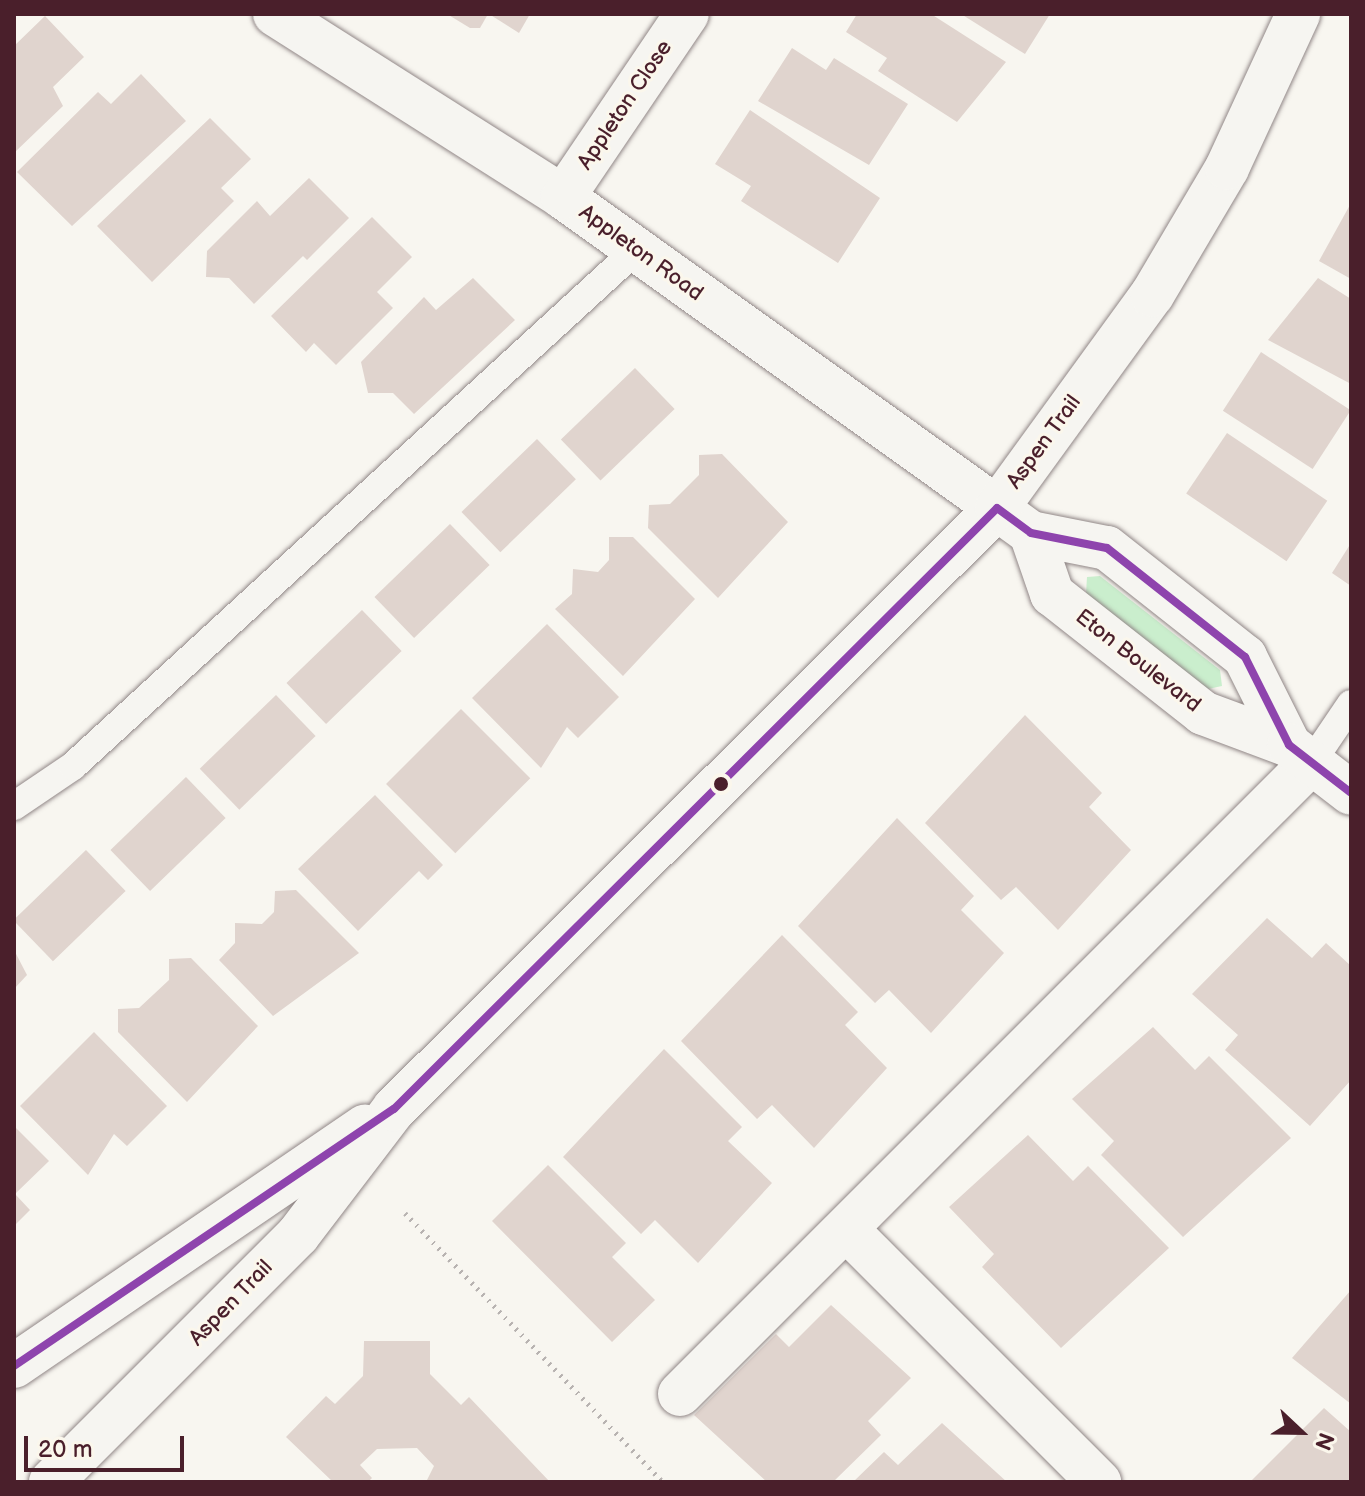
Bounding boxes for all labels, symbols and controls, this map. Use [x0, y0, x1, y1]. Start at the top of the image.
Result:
street label: Appleton Close [572, 35, 678, 175]
street label: Appleton Road [574, 199, 708, 307]
street label: Aspen Trail [1001, 390, 1087, 494]
street label: Eton Boulevard [1070, 604, 1206, 718]
unlabelled marker [713, 776, 729, 792]
street label: Aspen Trail [183, 1254, 279, 1352]
north arrow [1261, 1392, 1341, 1472]
scale bar [28, 1420, 188, 1470]
text: N [1308, 1428, 1339, 1454]
text: 20 m [38, 1435, 93, 1464]

